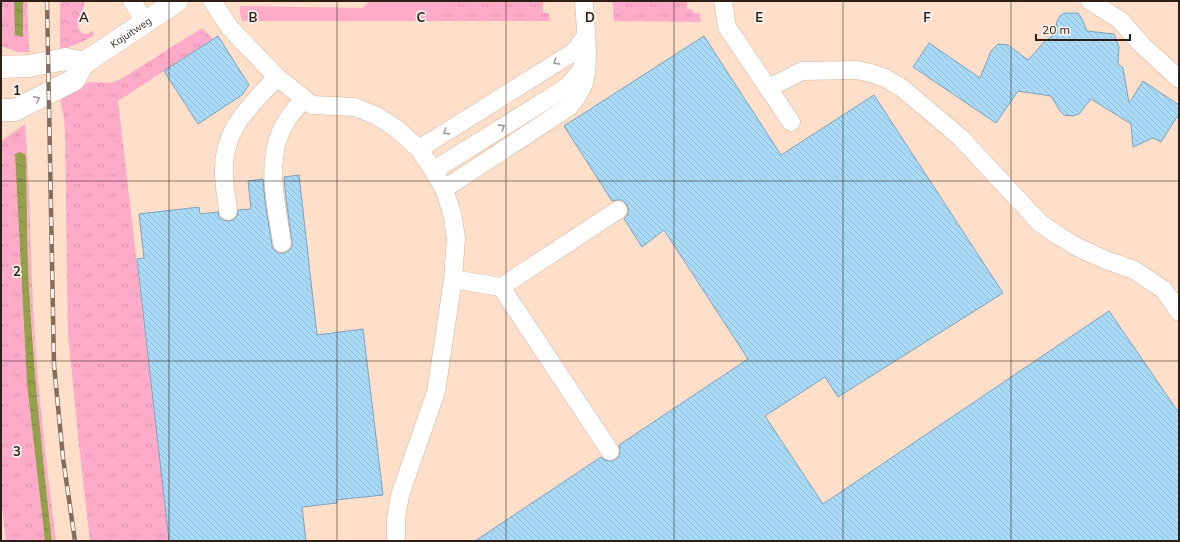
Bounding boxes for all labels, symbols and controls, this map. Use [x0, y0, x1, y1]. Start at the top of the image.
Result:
text: A [79, 9, 89, 25]
text: B [249, 9, 258, 25]
text: C [417, 9, 426, 25]
text: D [585, 9, 595, 25]
text: E [755, 9, 763, 25]
text: F [923, 9, 931, 25]
street label: Kajuitweg [108, 14, 154, 51]
scale bar [1036, 16, 1130, 42]
text: 20 m [1042, 22, 1070, 37]
one-way arrow [553, 58, 560, 65]
text: 1 [13, 82, 21, 98]
one-way arrow [33, 96, 41, 103]
one-way arrow [498, 125, 505, 132]
one-way arrow [443, 127, 450, 134]
text: 2 [13, 263, 21, 279]
text: 3 [13, 443, 21, 459]

